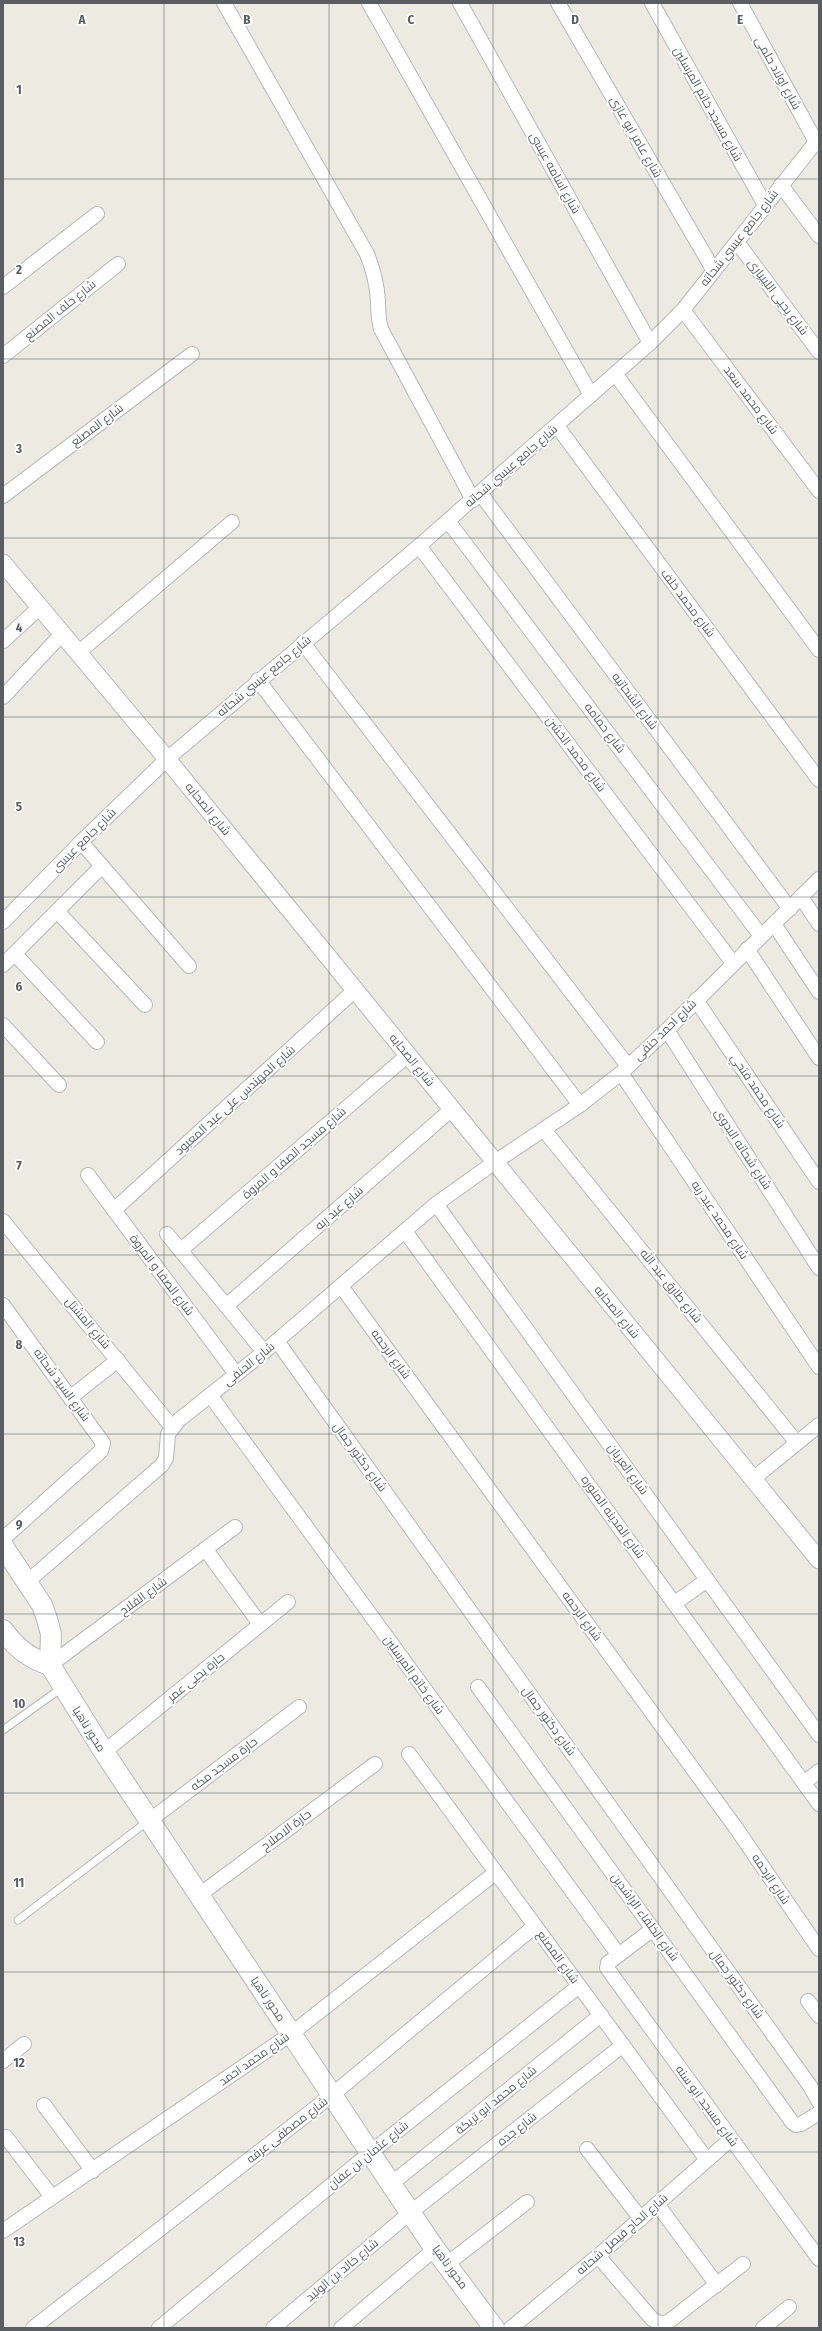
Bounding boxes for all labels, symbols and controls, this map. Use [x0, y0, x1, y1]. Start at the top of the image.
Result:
text: A [77, 12, 86, 27]
text: B [243, 12, 251, 27]
text: C [408, 12, 415, 27]
text: D [571, 12, 579, 27]
text: E [737, 12, 743, 27]
street label: شارع اولاد حلمى [751, 34, 804, 112]
street label: شارع مسجد خاتم المرسلين [670, 44, 745, 164]
text: 1 [16, 82, 22, 97]
street label: شارع عامر ابو غازى [606, 94, 665, 181]
street label: شارع اسامه عيسى [526, 130, 583, 217]
street label: شارع جامع عيسي شحاته [697, 187, 783, 291]
street label: شارع يحيى الليبيارى [744, 256, 811, 338]
text: 2 [15, 262, 22, 277]
street label: شارع خلف المصنع [21, 277, 99, 344]
street label: شارع محمد سعد [720, 363, 781, 438]
street label: شارع المصنع [68, 401, 127, 450]
street label: شارع جامع عيسي شحاته [462, 422, 562, 512]
text: 3 [15, 441, 22, 456]
street label: شارع محمد خلف [657, 566, 718, 640]
text: 4 [16, 620, 23, 635]
street label: شارع جامع عيسي شحاته [214, 633, 316, 722]
street label: شارع الشحاتيه [608, 670, 661, 733]
street label: شارع حمامه [581, 700, 628, 756]
street label: شارع محمد الخشن [542, 714, 609, 795]
street label: شارع الصحابه [182, 780, 234, 839]
text: 5 [16, 799, 22, 814]
street label: شارع جامع عيسى [49, 805, 120, 876]
text: 6 [16, 979, 23, 994]
street label: شارع احمد حنفى [631, 997, 700, 1064]
street label: شارع الصحابه [386, 1031, 438, 1090]
street label: شارع المهندس على عبد المعبود [172, 1042, 299, 1158]
street label: شارع محمد فتحي [725, 1051, 788, 1133]
street label: شارع مسجد الصفا و المروة [239, 1104, 349, 1203]
street label: شارع شحاته البدوى [711, 1106, 774, 1193]
text: 7 [16, 1158, 22, 1173]
street label: شارع محمد عبد ربه [688, 1178, 751, 1262]
street label: شارع عبد ربه [312, 1183, 367, 1233]
street label: شارع الصفا و المروة [126, 1232, 197, 1319]
street label: شارع طارق عبد الله [636, 1246, 706, 1326]
street label: شارع الصحابه [591, 1283, 643, 1342]
street label: شارع المشتل [62, 1294, 114, 1352]
street label: شارع الرحمه [368, 1326, 414, 1382]
text: 8 [16, 1337, 23, 1352]
street label: شارع الحنفى [221, 1339, 278, 1390]
street label: شارع السيد شحاته [30, 1346, 93, 1425]
street label: شارع دكتور جمال [329, 1420, 390, 1495]
street label: شارع العريان [604, 1441, 651, 1498]
street label: شارع المدينه المنوره [577, 1473, 648, 1562]
text: 9 [16, 1517, 23, 1532]
street label: شارع الفلاح [117, 1574, 170, 1619]
street label: شارع الرحمه [559, 1588, 605, 1644]
street label: شارع خاتم المرسلين [380, 1633, 447, 1718]
street label: حارة يحيى عمر [164, 1650, 227, 1705]
street label: شارع دكتور جمال [518, 1684, 579, 1759]
text: 10 [13, 1696, 25, 1711]
street label: محور ناهيا [69, 1704, 109, 1754]
street label: حارة مسجد مكه [188, 1734, 260, 1794]
street label: حارة الاصلاح [258, 1807, 314, 1854]
street label: شارع الرحمه [748, 1851, 793, 1908]
street label: شارع الخلفاء الراشدين [608, 1870, 682, 1964]
text: 11 [14, 1875, 24, 1890]
street label: شارع المصنع [533, 1928, 582, 1987]
street label: شارع دكتور جمال [706, 1947, 767, 2022]
street label: محور ناهيا [248, 1974, 288, 2024]
street label: شارع محمد احمد [216, 2029, 293, 2089]
text: 12 [13, 2055, 25, 2070]
street label: شارع محمد ابو تريكة [453, 2063, 540, 2138]
street label: شارع مسجد ابو سنه [672, 2063, 741, 2150]
street label: شارع مصطفى عرفه [244, 2094, 331, 2167]
street label: شارع جده [495, 2109, 540, 2150]
street label: شارع عثمان بن عفان [325, 2118, 412, 2193]
street label: شارع الحاج فيصل شحاته [574, 2191, 671, 2278]
text: 13 [13, 2234, 25, 2249]
street label: شارع خالد بن الوليد [303, 2236, 382, 2305]
street label: محور ناهيا [429, 2242, 471, 2292]

